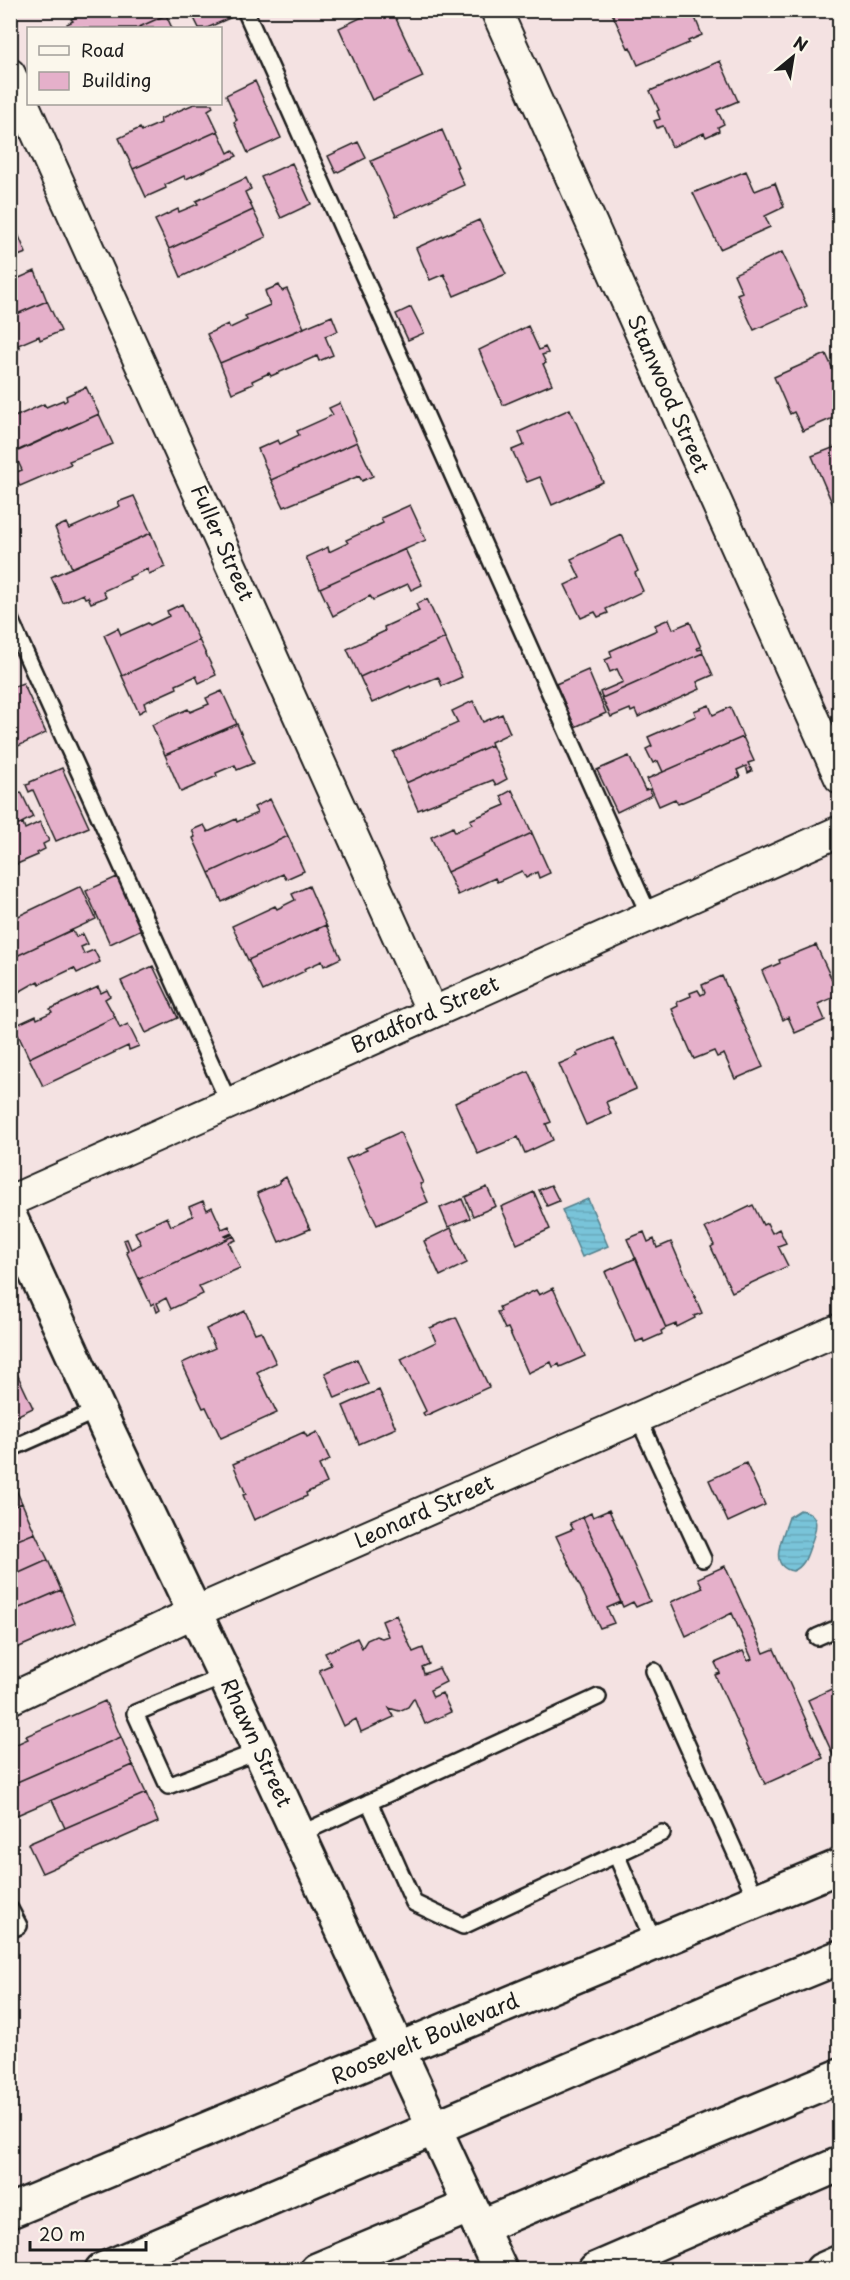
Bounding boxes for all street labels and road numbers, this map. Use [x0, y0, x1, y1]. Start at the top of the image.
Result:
street label: Stanwood Street [621, 309, 719, 478]
street label: Fuller Street [184, 479, 264, 606]
street label: Bradford Street [345, 966, 504, 1060]
street label: Leonard Street [348, 1465, 498, 1555]
street label: Rhawn Street [214, 1672, 302, 1812]
street label: Roosevelt Boulevard [325, 1983, 523, 2091]

